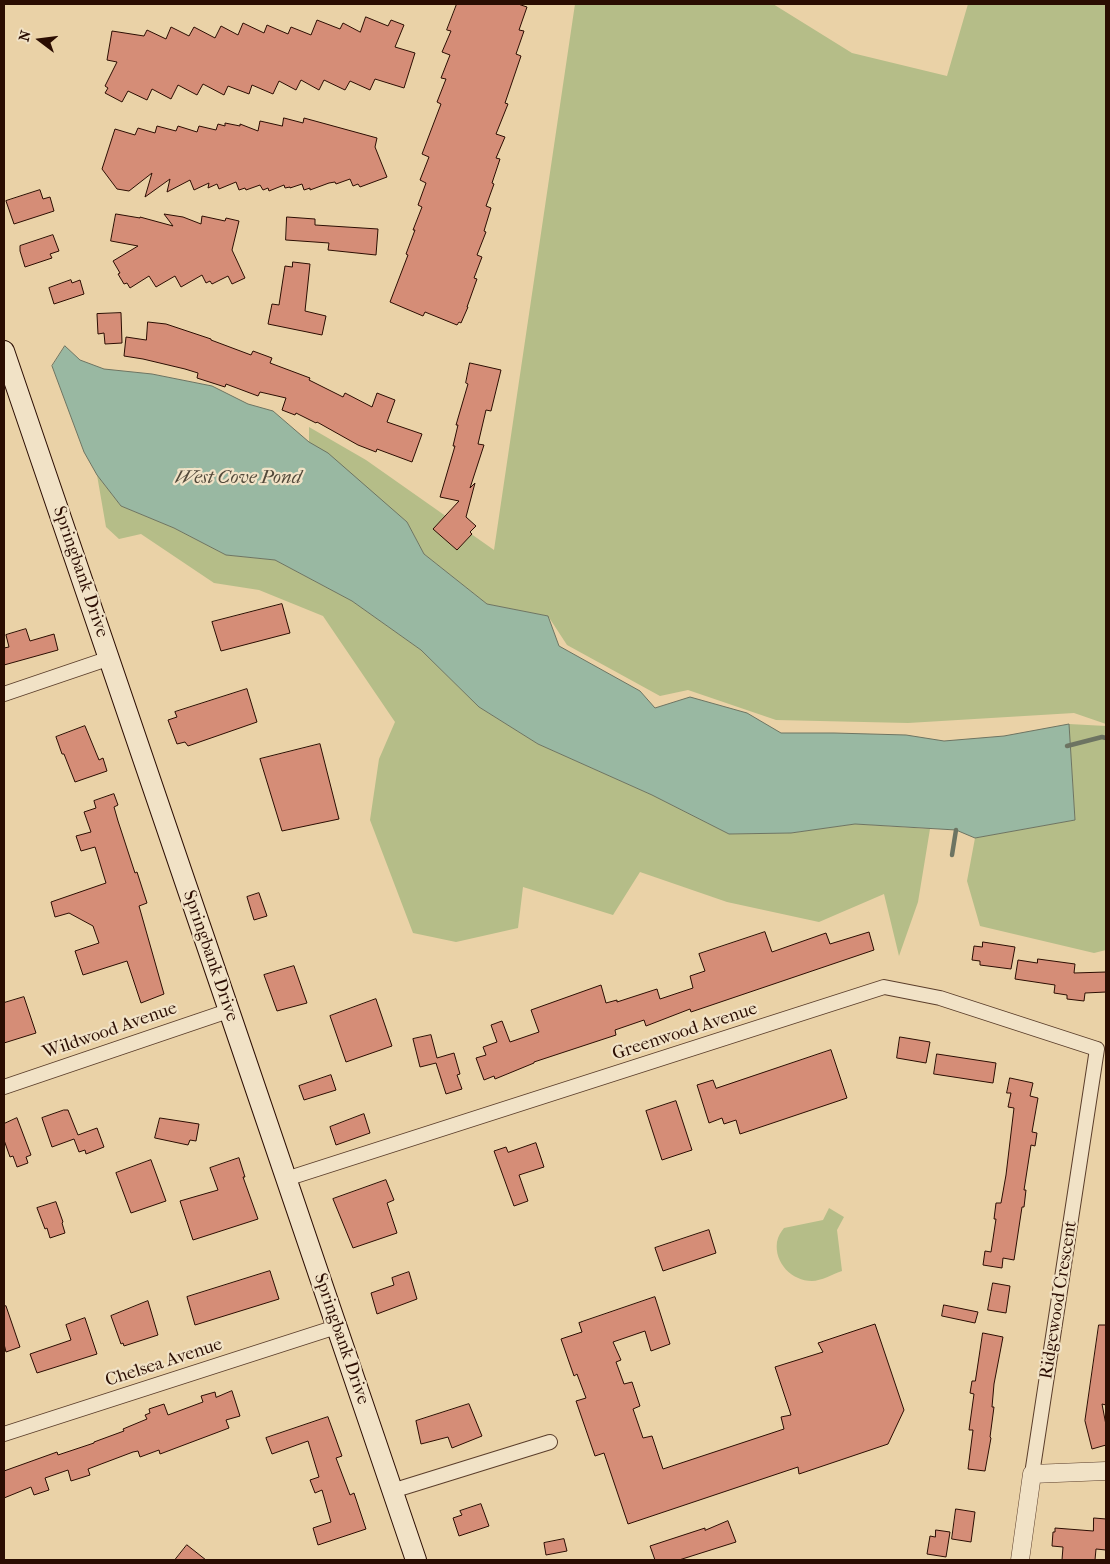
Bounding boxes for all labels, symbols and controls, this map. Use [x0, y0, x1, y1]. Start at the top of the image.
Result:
north arrow [15, 15, 65, 65]
text: N [15, 29, 35, 43]
water label: West Cove Pond [175, 467, 301, 489]
street label: Springbank Drive [47, 504, 113, 640]
street label: Springbank Drive [177, 888, 243, 1024]
street label: Wildwood Avenue [40, 998, 180, 1064]
street label: Greenwood Avenue [610, 998, 760, 1066]
street label: Ridgewood Crescent [1036, 1219, 1082, 1381]
street label: Springbank Drive [308, 1271, 374, 1407]
street label: Chelsea Avenue [103, 1334, 225, 1392]

